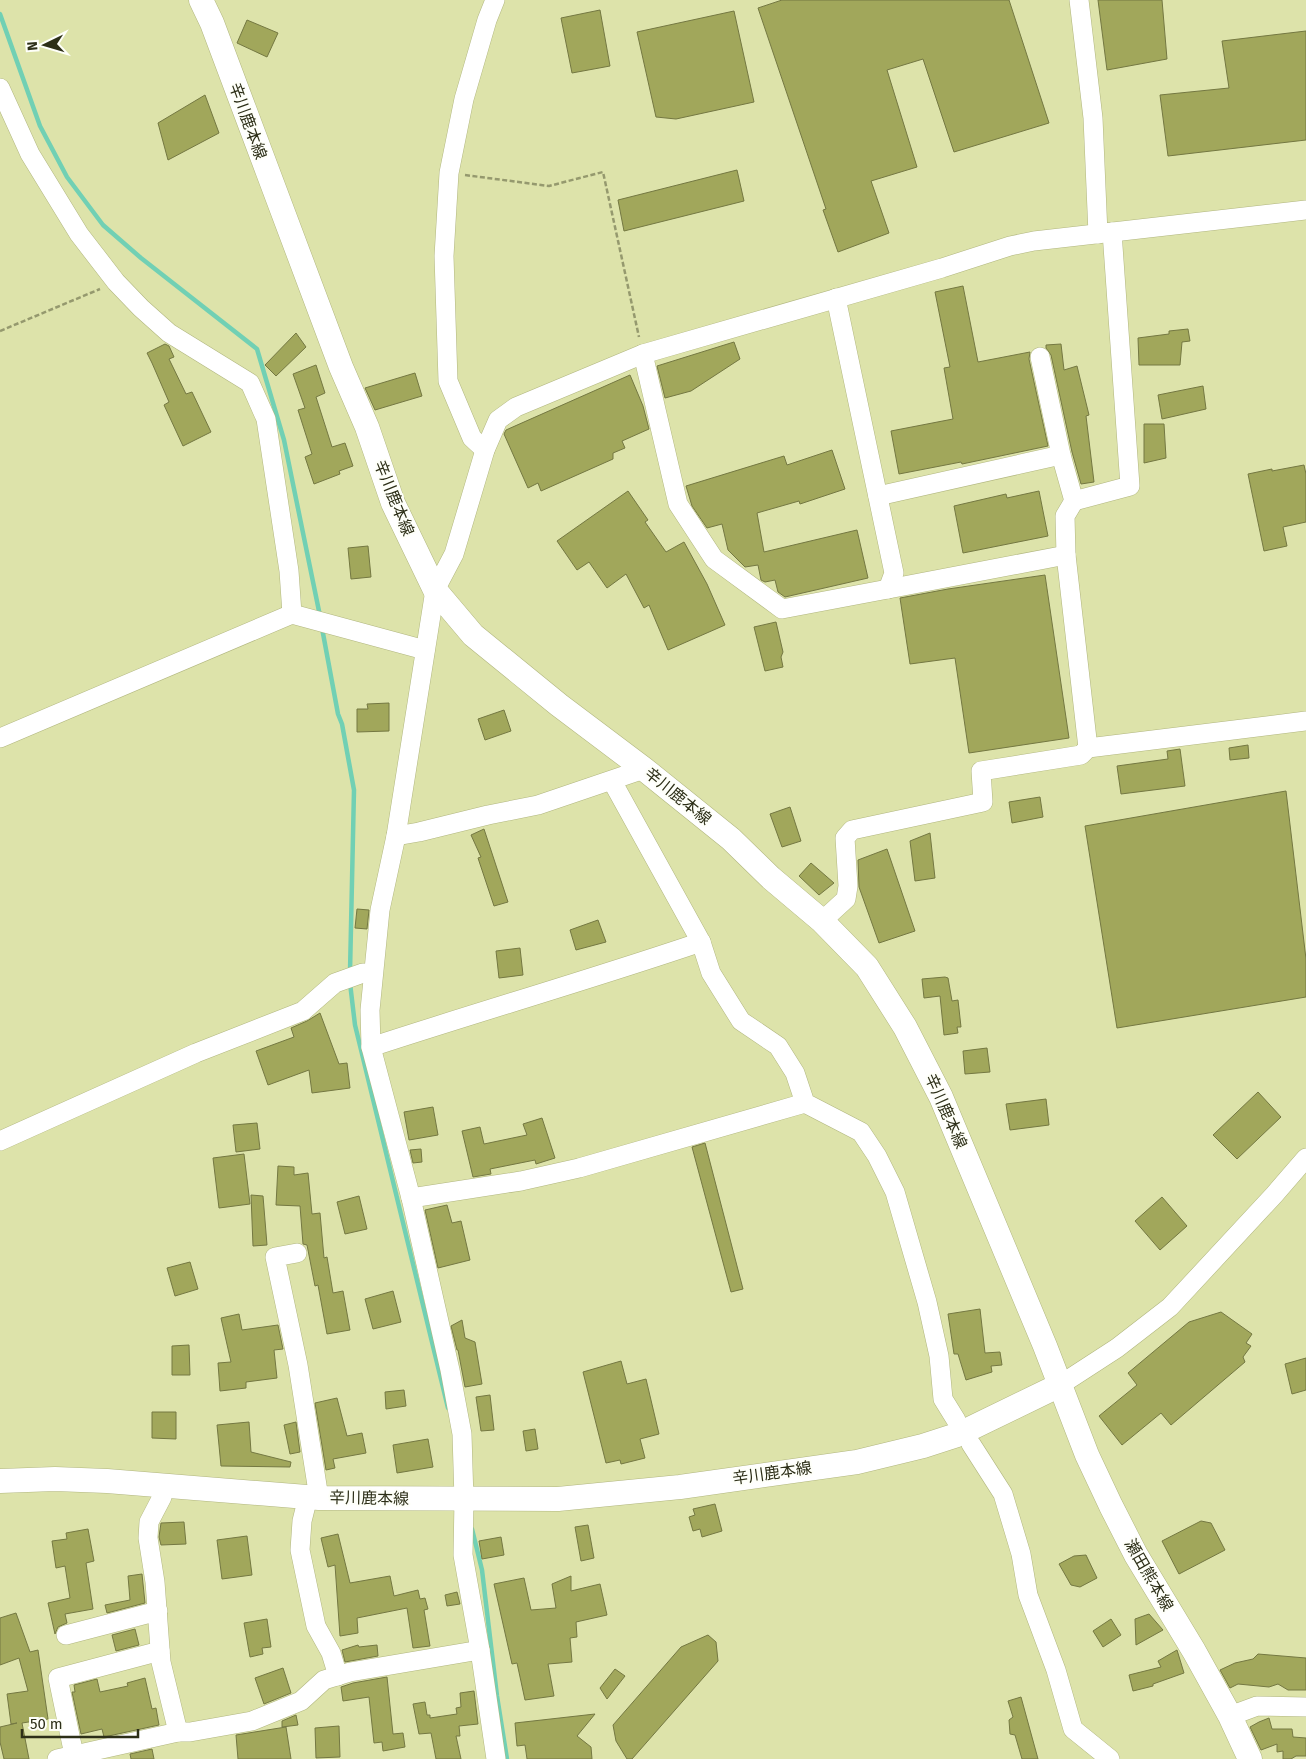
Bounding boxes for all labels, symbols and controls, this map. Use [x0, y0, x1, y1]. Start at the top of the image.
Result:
north arrow [20, 20, 70, 70]
text: N [24, 41, 41, 51]
street label: 辛川鹿本線 [225, 80, 271, 162]
street label: 辛川鹿本線 [370, 457, 418, 539]
street label: 辛川鹿本線 [641, 763, 715, 829]
street label: 辛川鹿本線 [921, 1071, 971, 1151]
street label: 辛川鹿本線 [731, 1458, 813, 1488]
street label: 辛川鹿本線 [329, 1488, 409, 1508]
street label: 瀬田熊本線 [1121, 1536, 1177, 1614]
scale bar [22, 1706, 139, 1738]
text: 50 m [30, 1715, 63, 1733]

